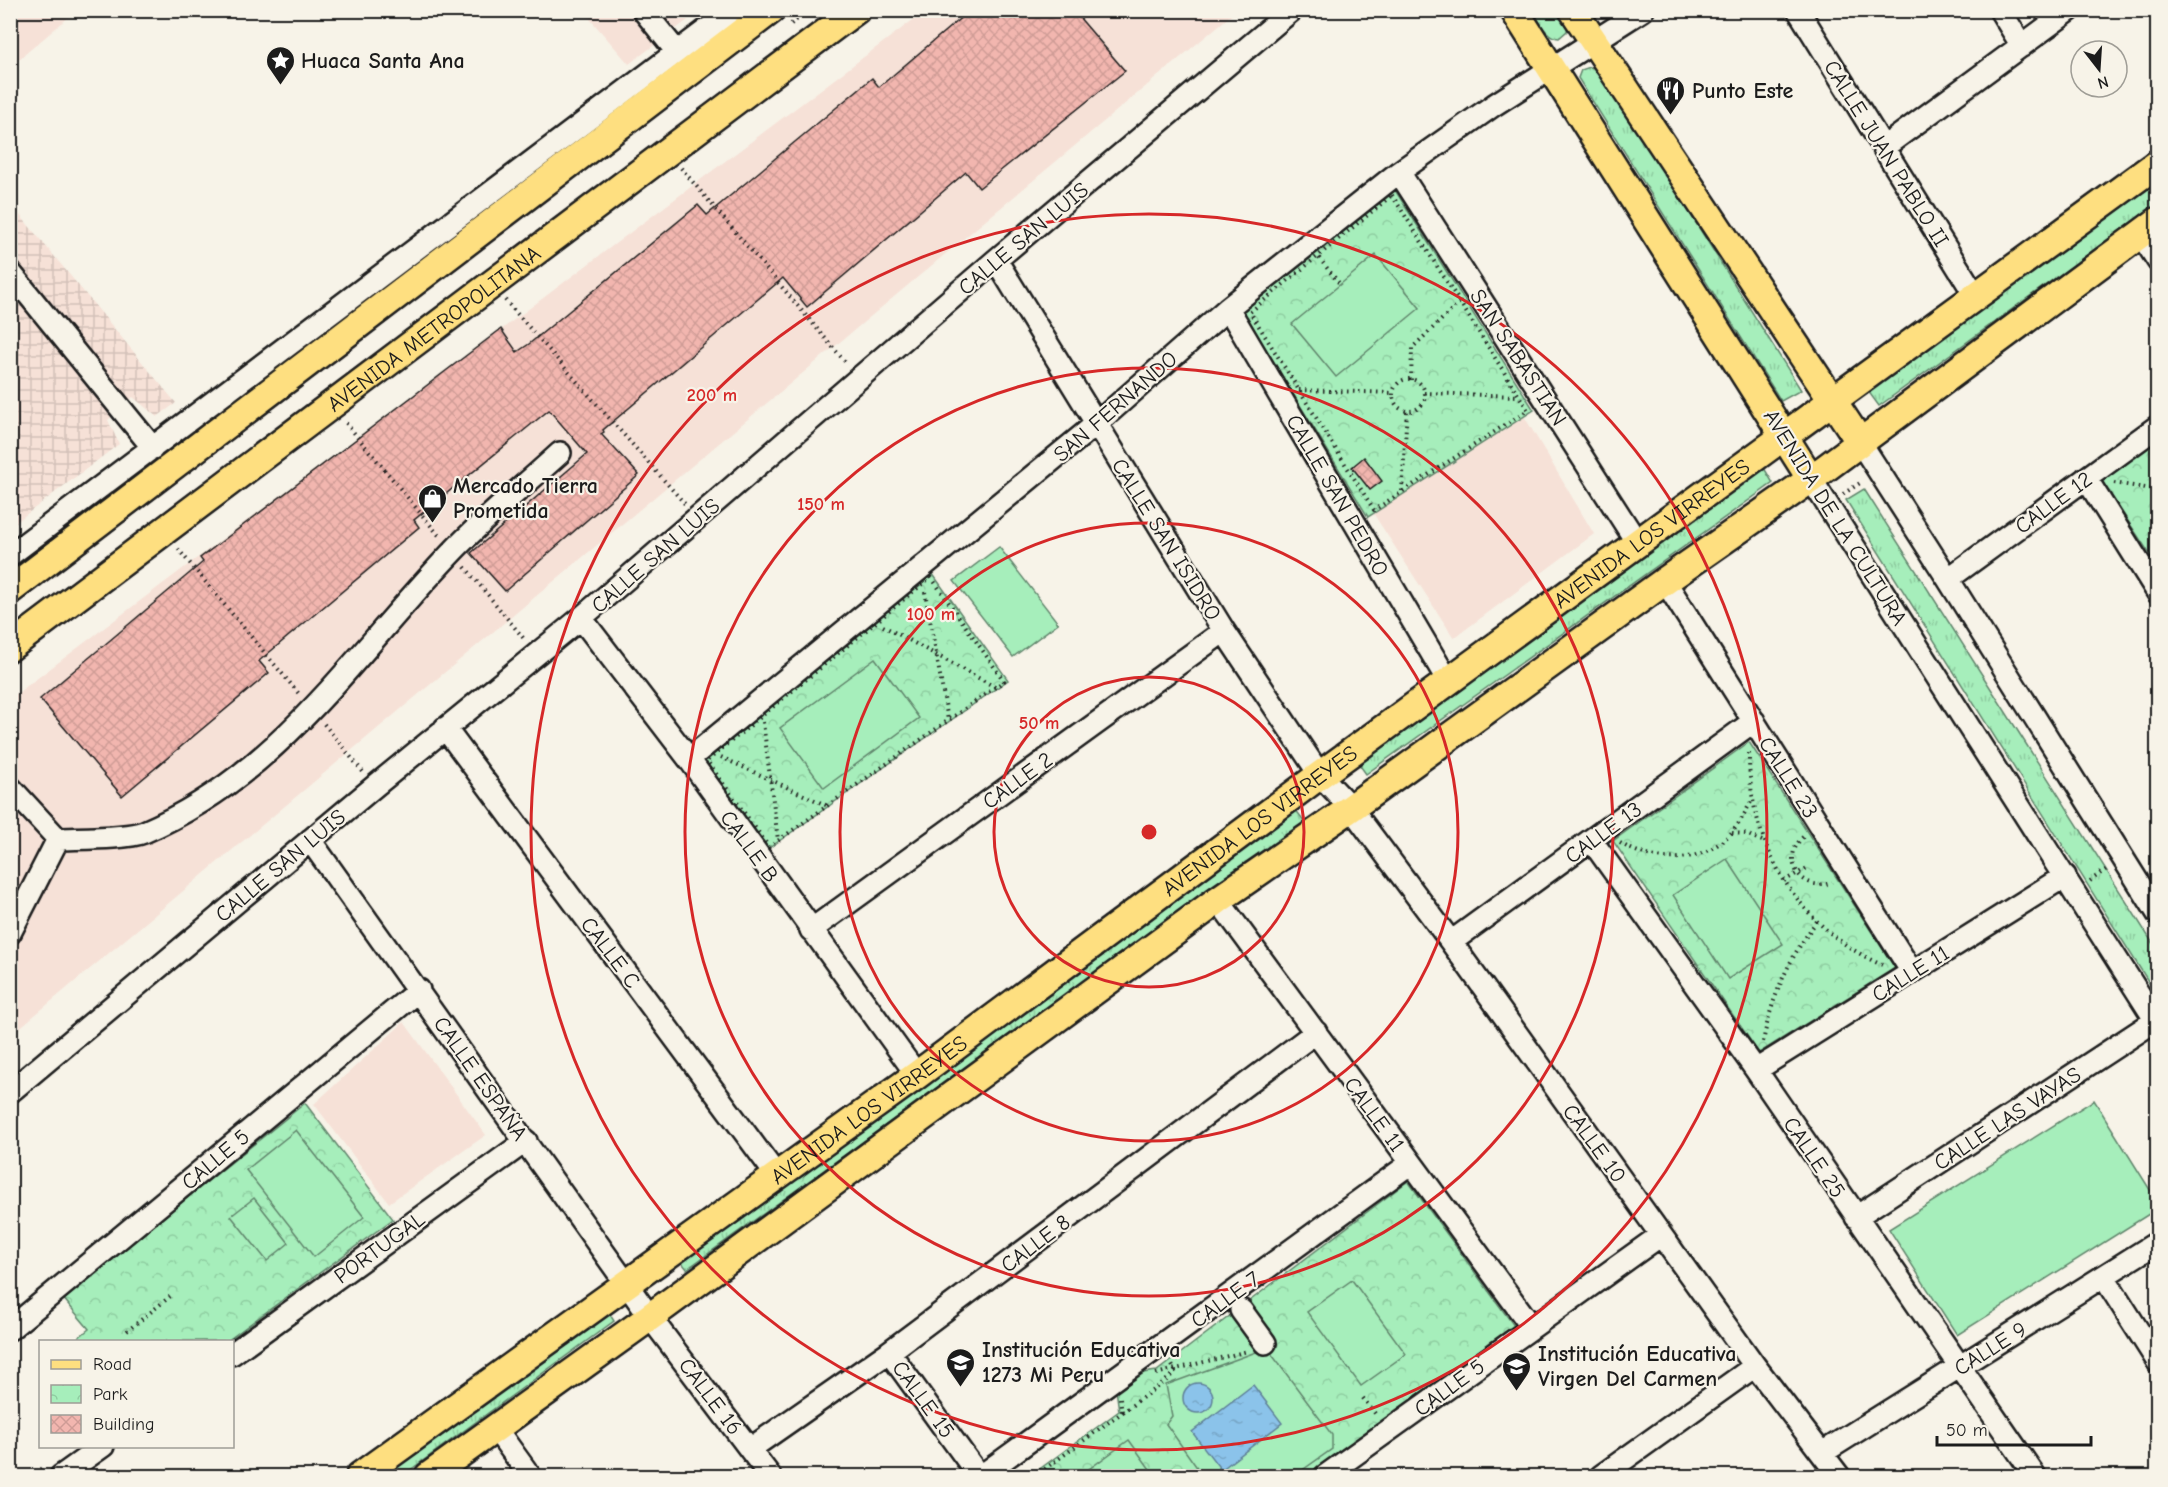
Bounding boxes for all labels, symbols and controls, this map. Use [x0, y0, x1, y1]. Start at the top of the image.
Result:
north arrow [2069, 39, 2129, 99]
place icon: Huaca Santa Ana [264, 44, 296, 86]
place label: Huaca Santa Ana [301, 48, 465, 74]
street label: CALLE JUAN PABLO II [1818, 55, 1954, 252]
text: N [2095, 72, 2111, 93]
restaurant icon: Punto Este [1655, 74, 1687, 116]
place label: Punto Este [1692, 78, 1793, 104]
street label: CALLE SAN LUIS [953, 177, 1094, 301]
street label: AVENIDA METROPOLITANA [322, 240, 546, 418]
street label: SAN SABASTIAN [1464, 284, 1572, 431]
street label: SAN FERNANDO [1048, 346, 1183, 468]
text: 200 m [687, 385, 737, 406]
street label: AVENIDA DE LA CULTURA [1758, 405, 1912, 631]
street label: CALLE SAN PEDRO [1280, 410, 1394, 581]
street label: CALLE SAN ISIDRO [1106, 454, 1227, 625]
street label: AVENIDA LOS VIRREYES [1549, 454, 1755, 614]
street label: CALLE 12 [2010, 466, 2097, 540]
place label: Mercado Tierra Prometida [453, 473, 598, 524]
shop icon: Mercado Tierra Prometida [416, 482, 448, 524]
street label: CALLE SAN LUIS [586, 493, 725, 619]
text: 150 m [797, 494, 845, 515]
text: 100 m [907, 604, 955, 625]
text: 50 m [1019, 713, 1059, 734]
street label: CALLE 23 [1753, 732, 1823, 823]
street label: AVENIDA LOS VIRREYES [1157, 740, 1363, 902]
street label: CALLE 2 [977, 747, 1058, 815]
street label: CALLE 13 [1560, 796, 1647, 869]
street label: CALLE SAN LUIS [210, 804, 351, 928]
street label: CALLE B [714, 806, 784, 888]
centre of rings [1139, 822, 1159, 842]
street label: CALLE C [575, 912, 645, 993]
street label: CALLE 11 [1867, 940, 1954, 1008]
street label: CALLE ESPAÑA [428, 1011, 533, 1146]
street label: AVENIDA LOS VIRREYES [766, 1030, 973, 1190]
street label: CALLE LAS VAYAS [1929, 1062, 2086, 1176]
street label: CALLE 11 [1338, 1072, 1410, 1157]
street label: CALLE 10 [1557, 1099, 1631, 1188]
street label: CALLE 25 [1778, 1112, 1851, 1203]
street label: CALLE 5 [176, 1124, 255, 1196]
street label: PORTUGAL [329, 1206, 430, 1289]
street label: CALLE 8 [996, 1209, 1075, 1278]
street label: CALLE 7 [1186, 1266, 1266, 1334]
street label: CALLE 9 [1949, 1316, 2032, 1381]
place label: Institución Educativa 1273 Mi Peru [982, 1337, 1180, 1388]
legend [39, 1340, 234, 1448]
place label: Institución Educativa Virgen Del Carmen [1538, 1341, 1736, 1392]
school or university icon: Institución Educativa 1273 Mi Peru [945, 1346, 977, 1388]
school or university icon: Institución Educativa Virgen Del Carmen [1501, 1350, 1533, 1392]
street label: CALLE 16 [673, 1353, 748, 1440]
text: Road [93, 1354, 132, 1375]
street label: CALLE 5 [1409, 1354, 1490, 1422]
street label: CALLE 15 [886, 1356, 960, 1443]
text: Park [93, 1384, 128, 1405]
scale bar [1937, 1409, 2092, 1447]
text: Building [93, 1414, 155, 1435]
text: 50 m [1946, 1420, 1988, 1441]

